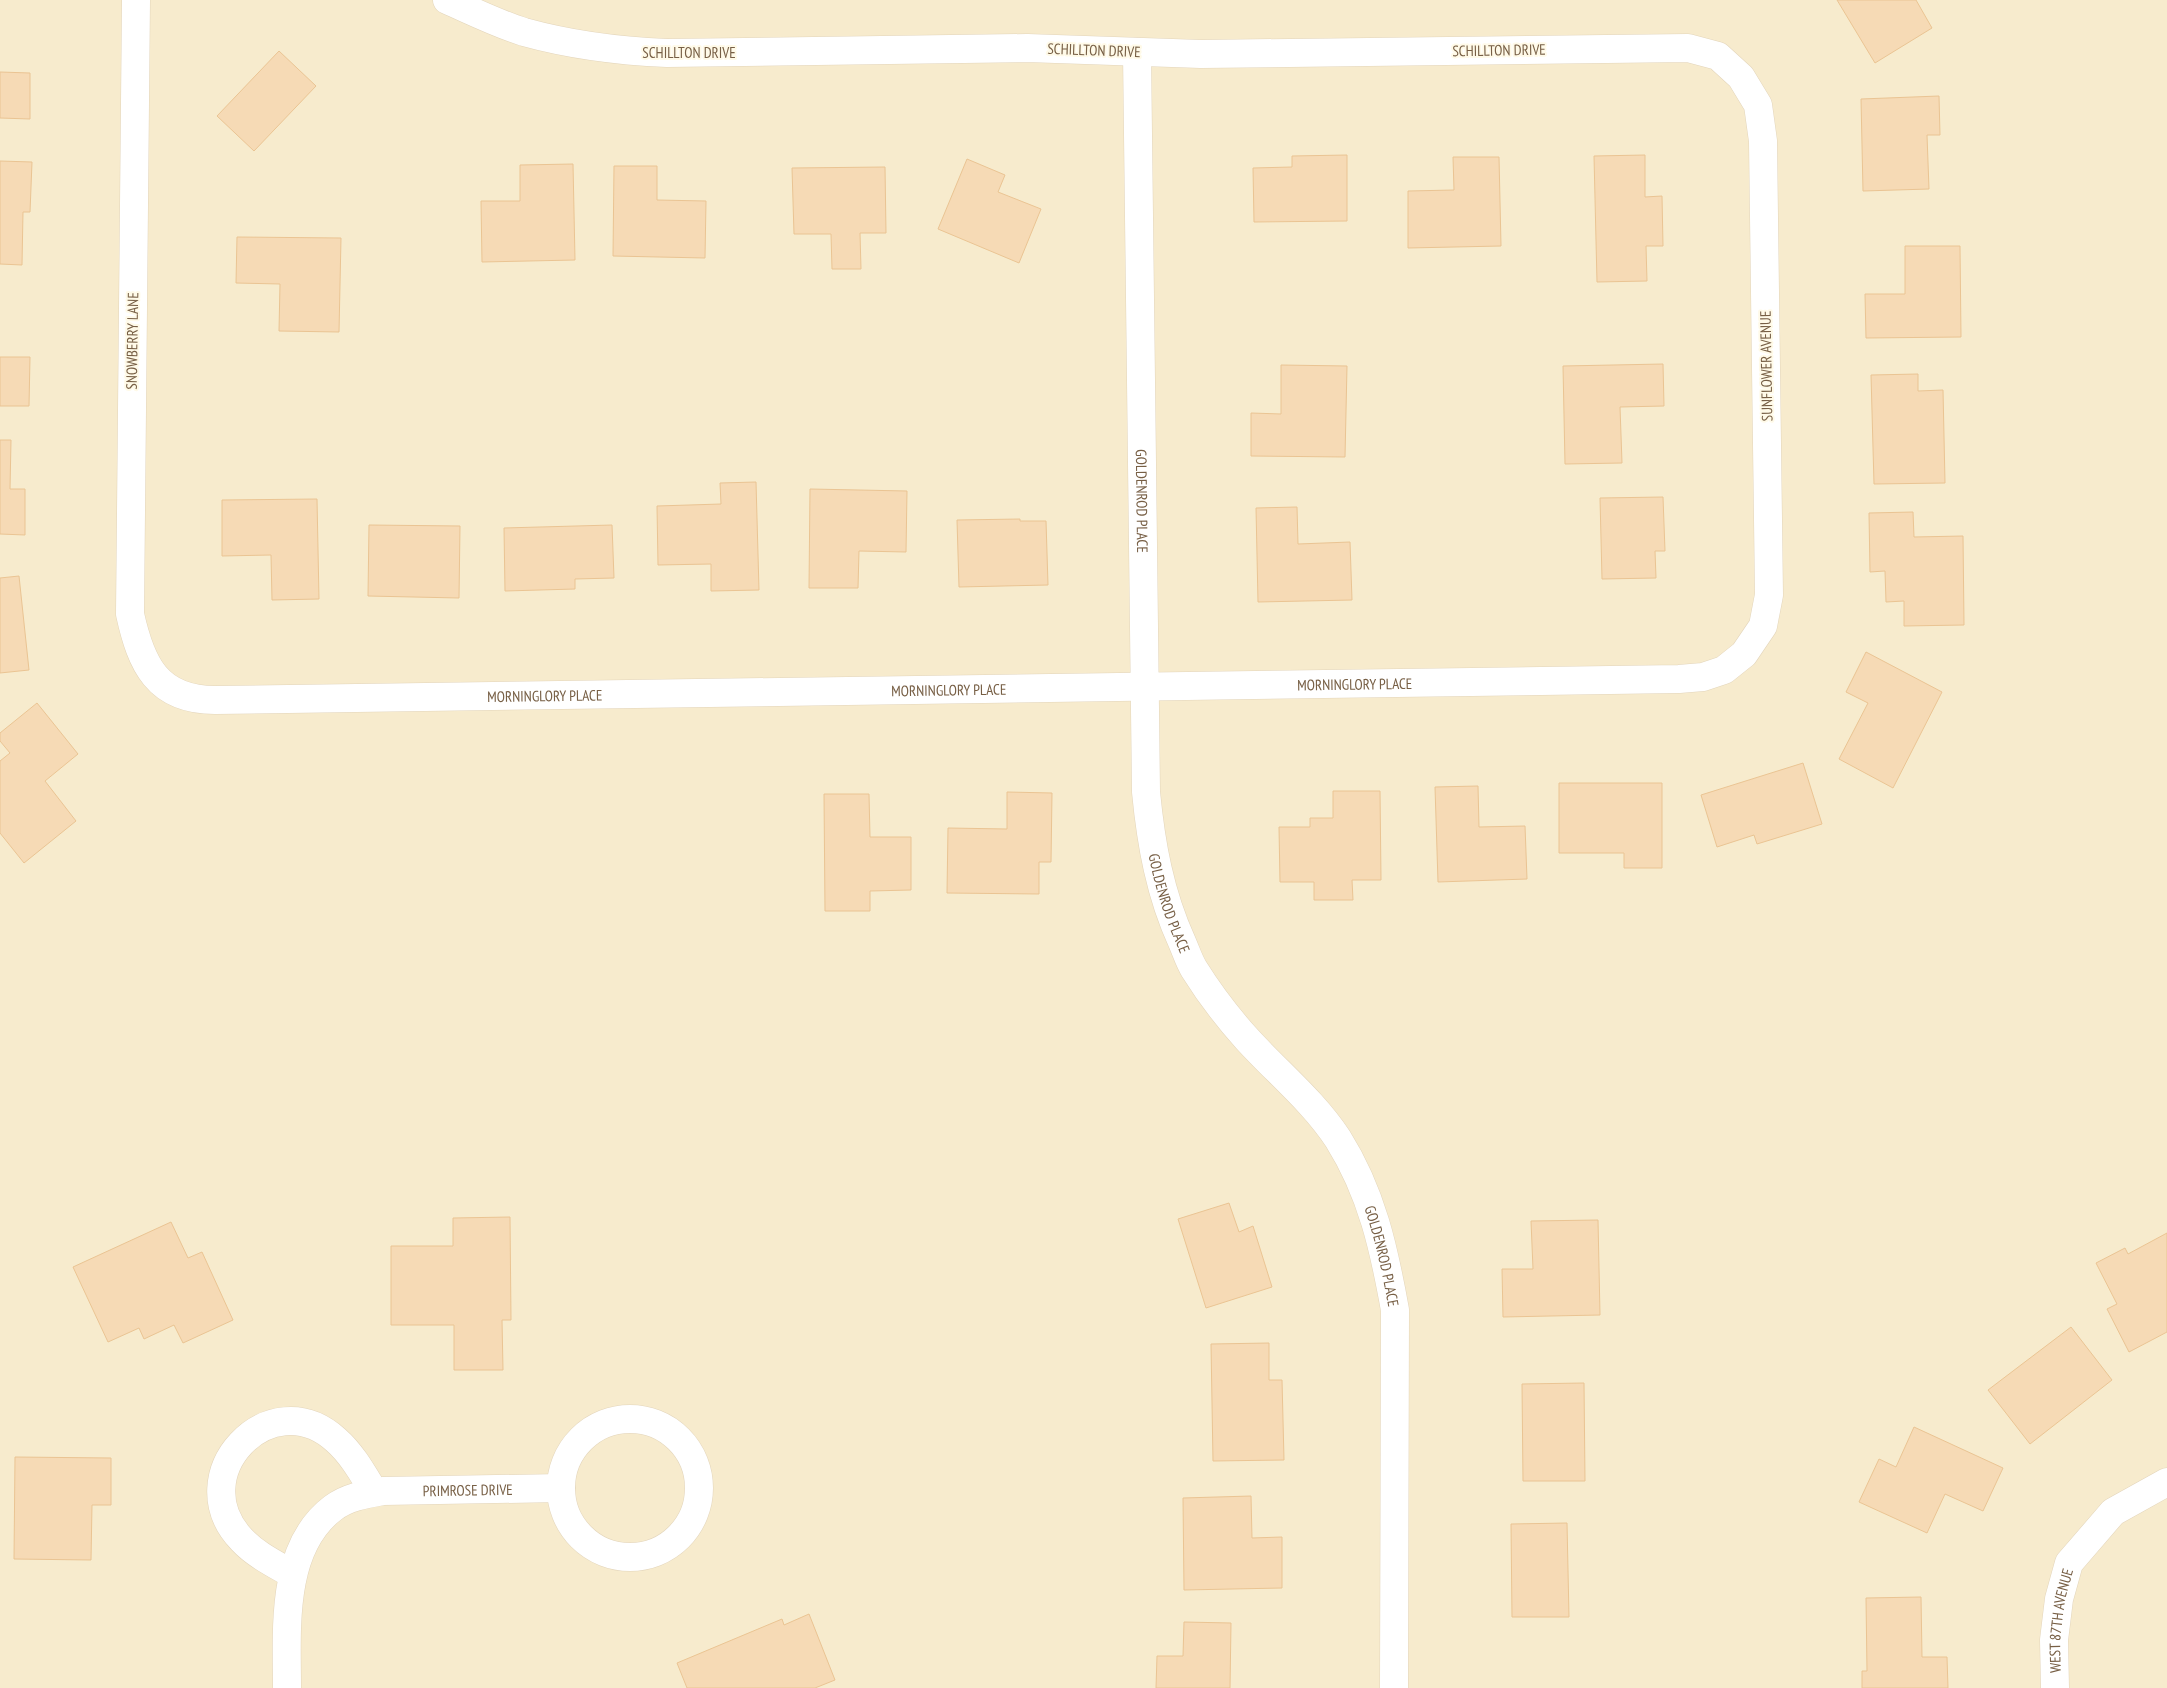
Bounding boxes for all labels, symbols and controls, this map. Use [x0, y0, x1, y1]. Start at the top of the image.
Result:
street label: SCHILLTON DRIVE [1047, 39, 1141, 61]
street label: SCHILLTON DRIVE [1452, 40, 1546, 60]
street label: SCHILLTON DRIVE [642, 43, 736, 62]
street label: SNOWBERRY LANE [122, 292, 142, 390]
street label: SUNFLOWER AVENUE [1756, 311, 1776, 421]
street label: GOLDENROD PLACE [1132, 449, 1153, 553]
street label: MORNINGLORY PLACE [1297, 673, 1412, 694]
street label: MORNINGLORY PLACE [891, 679, 1006, 700]
street label: MORNINGLORY PLACE [487, 685, 602, 706]
street label: GOLDENROD PLACE [1145, 852, 1195, 955]
street label: GOLDENROD PLACE [1361, 1203, 1404, 1308]
street label: PRIMROSE DRIVE [422, 1479, 513, 1500]
street label: WEST 87TH AVENUE [2045, 1566, 2077, 1673]

